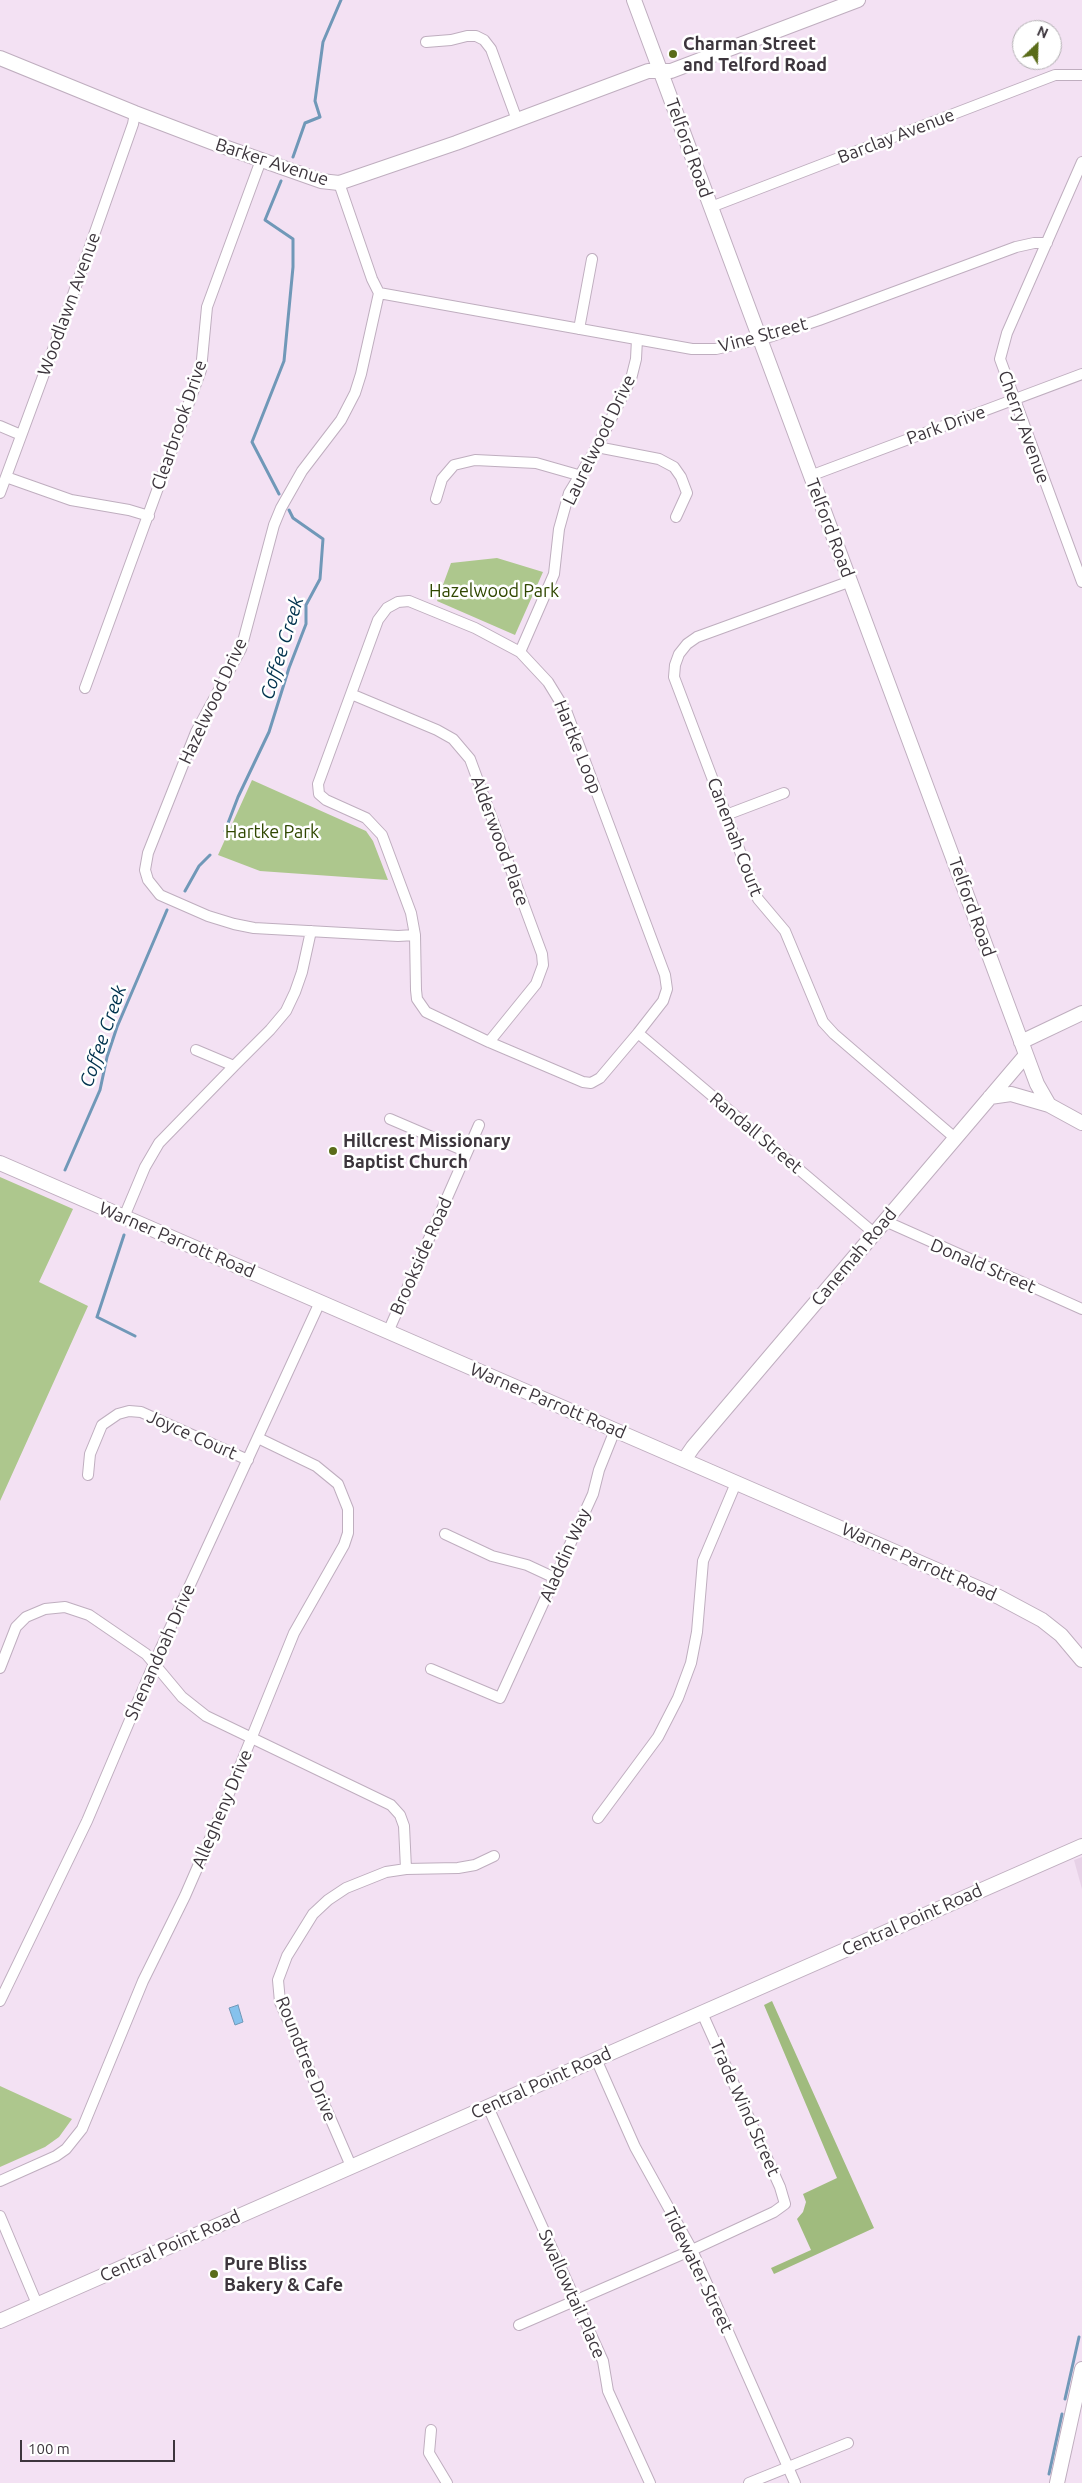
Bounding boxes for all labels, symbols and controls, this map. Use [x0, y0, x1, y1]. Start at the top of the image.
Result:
north arrow [1012, 20, 1062, 70]
text: N [1035, 23, 1051, 42]
place label: Charman Street and Telford Road [683, 33, 827, 76]
marker: Charman Street and Telford Road [667, 48, 679, 60]
street label: Telford Road [661, 95, 717, 201]
street label: Barclay Avenue [835, 104, 957, 168]
street label: Barker Avenue [213, 134, 331, 190]
street label: Woodlawn Avenue [33, 229, 105, 379]
street label: Vine Street [716, 313, 810, 357]
street label: Clearbrook Drive [147, 357, 211, 493]
street label: Cherry Avenue [994, 368, 1054, 486]
street label: Laurelwood Drive [558, 371, 640, 509]
street label: Park Drive [904, 401, 988, 449]
street label: Telford Road [801, 476, 859, 580]
park label: Hazelwood Park [429, 580, 559, 602]
water label: Coffee Creek [256, 594, 308, 702]
street label: Hazelwood Drive [174, 634, 252, 768]
street label: Hartke Loop [549, 697, 607, 797]
street label: Alderwood Place [466, 773, 534, 909]
street label: Canemah Court [702, 775, 768, 899]
park label: Hartke Park [225, 821, 319, 843]
street label: Telford Road [944, 854, 1000, 960]
water label: Coffee Creek [75, 982, 131, 1090]
street label: Randall Street [705, 1088, 807, 1178]
place label: Hillcrest Missionary Baptist Church [343, 1130, 511, 1172]
marker: Hillcrest Missionary Baptist Church [327, 1145, 339, 1157]
street label: Brookside Road [385, 1194, 457, 1318]
street label: Warner Parrott Road [96, 1197, 258, 1283]
street label: Canemah Road [807, 1204, 901, 1310]
street label: Donald Street [927, 1234, 1039, 1298]
street label: Warner Parrott Road [467, 1358, 629, 1444]
street label: Joyce Court [144, 1406, 240, 1464]
street label: Aladdin Way [535, 1505, 595, 1605]
street label: Warner Parrott Road [838, 1518, 1000, 1606]
street label: Shenandoah Drive [120, 1581, 200, 1723]
street label: Allegheny Drive [187, 1746, 257, 1872]
street label: Central Point Road [838, 1879, 986, 1961]
street label: Roundtree Drive [271, 1993, 341, 2125]
street label: Trade Wind Street [705, 2037, 785, 2179]
street label: Central Point Road [467, 2042, 615, 2124]
street label: Tidewater Street [658, 2204, 738, 2336]
street label: Central Point Road [96, 2205, 244, 2287]
street label: Swallowtail Place [534, 2226, 610, 2362]
place label: Pure Bliss Bakery & Cafe [224, 2253, 343, 2296]
marker: Pure Bliss Bakery & Cafe [208, 2268, 220, 2280]
scale bar [22, 2430, 178, 2462]
text: 100 m [28, 2440, 70, 2457]

